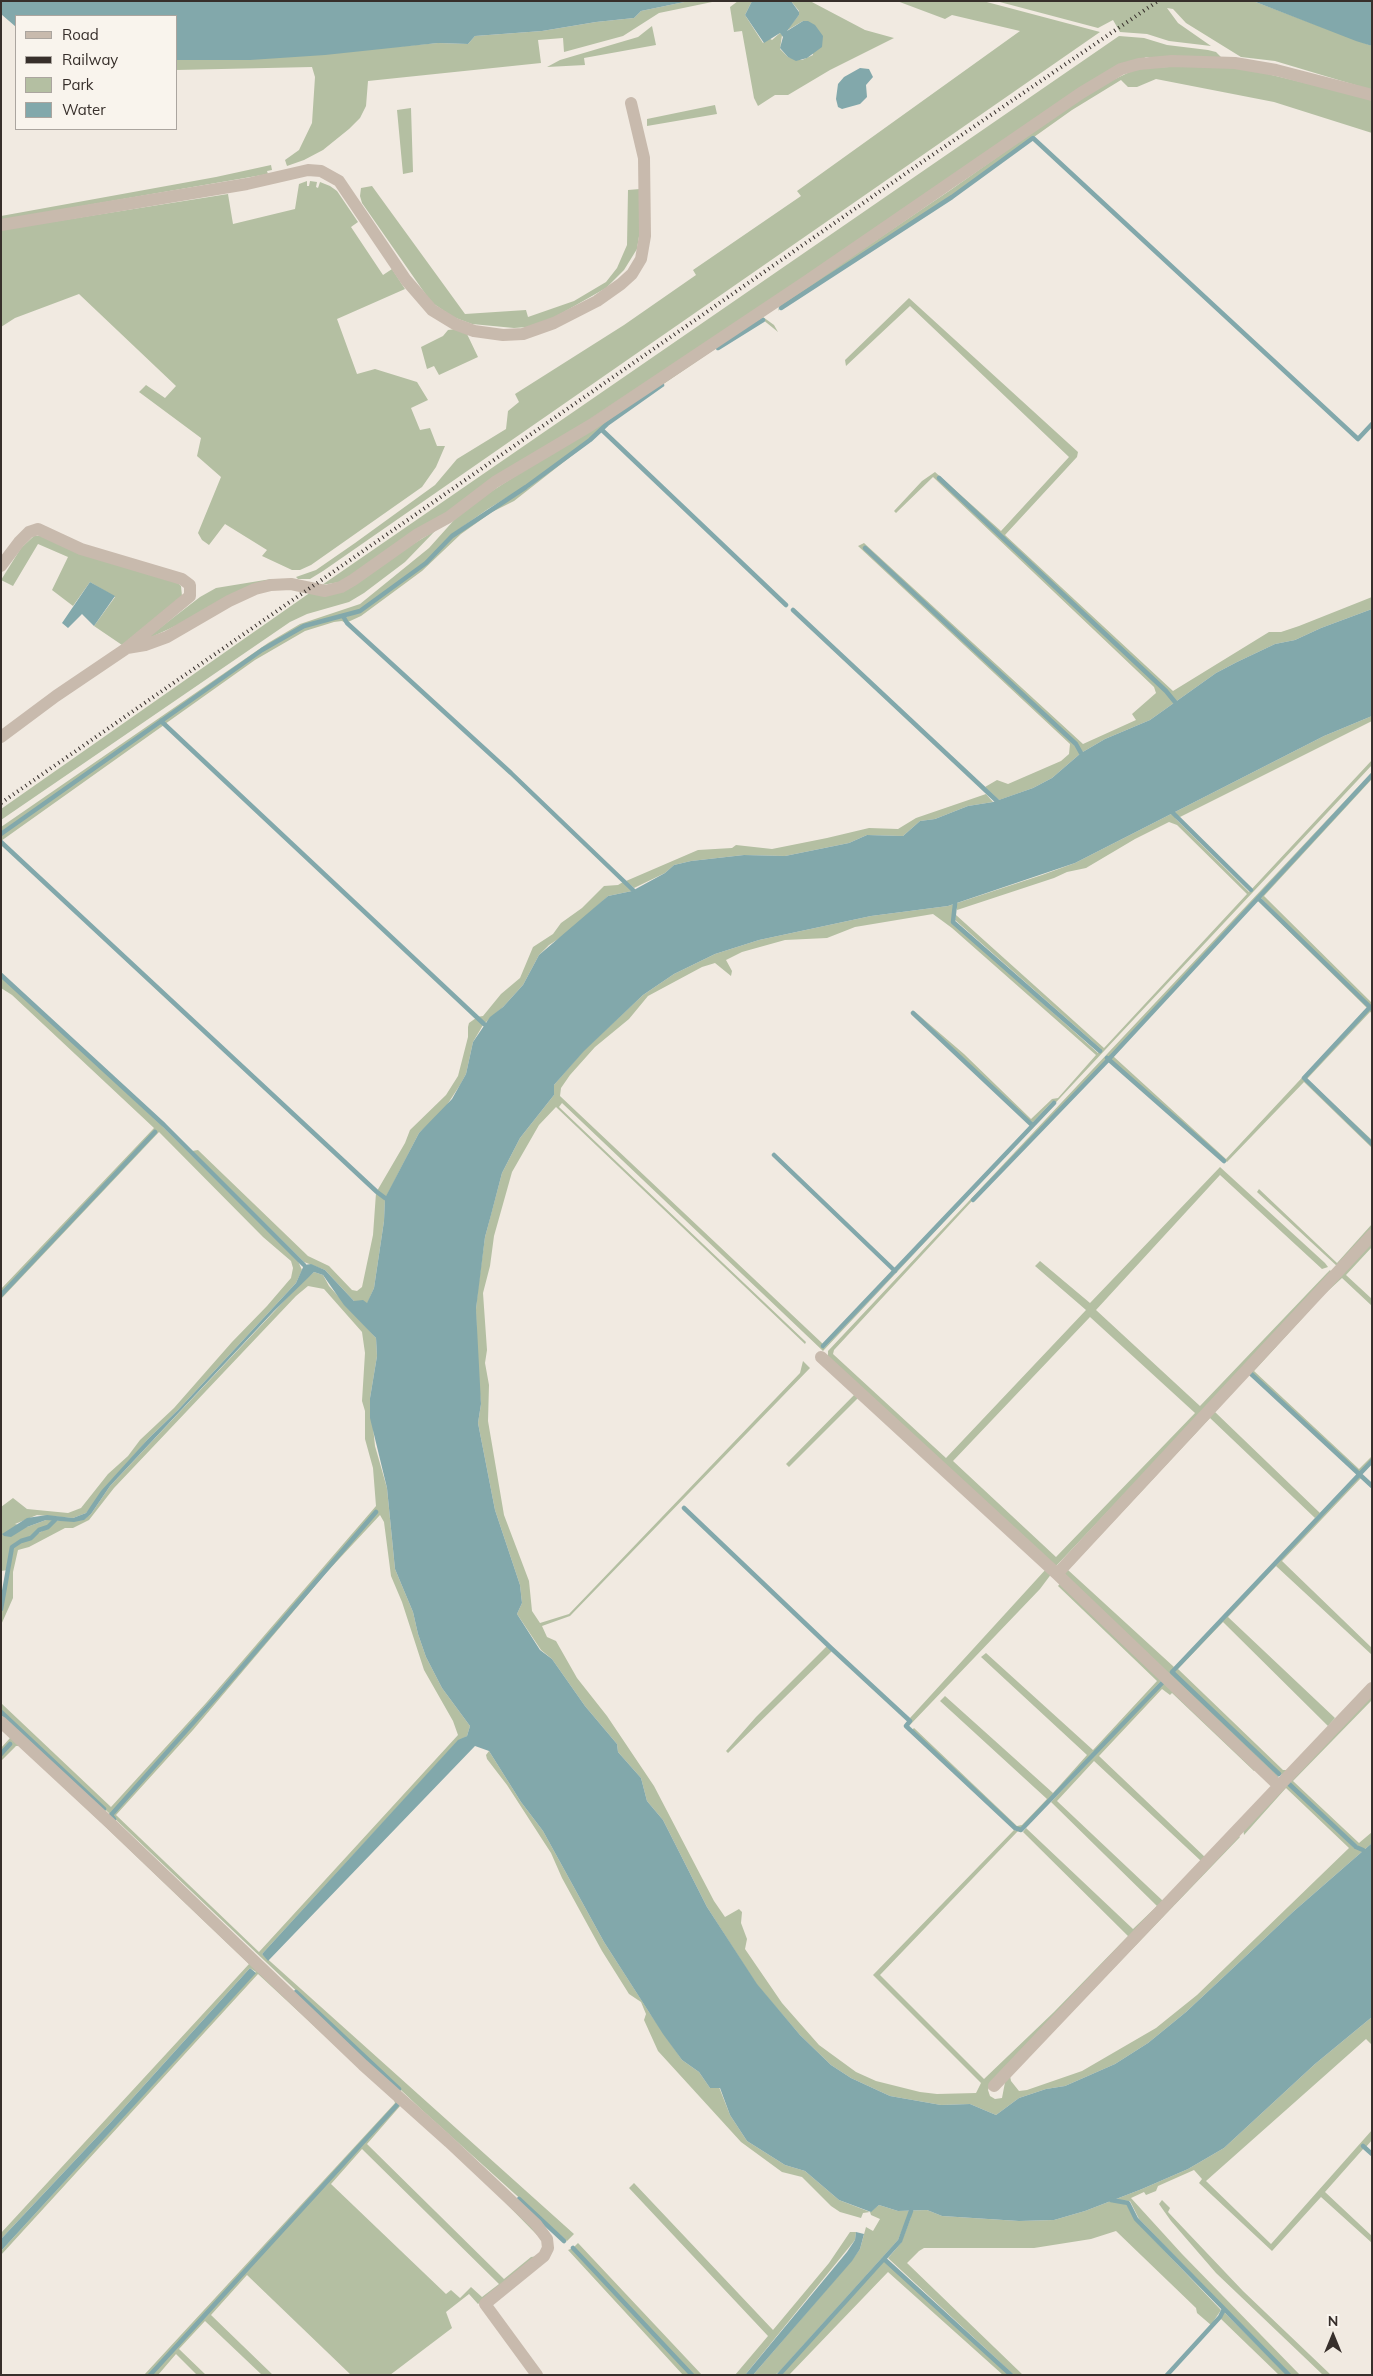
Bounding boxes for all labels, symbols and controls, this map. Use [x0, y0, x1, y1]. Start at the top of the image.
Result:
legend [15, 15, 178, 130]
text: Road [62, 25, 99, 44]
text: Railway [62, 50, 118, 69]
text: Park [62, 75, 94, 94]
text: Water [62, 100, 106, 119]
north arrow [1308, 2311, 1358, 2361]
text: N [1328, 2312, 1338, 2330]

